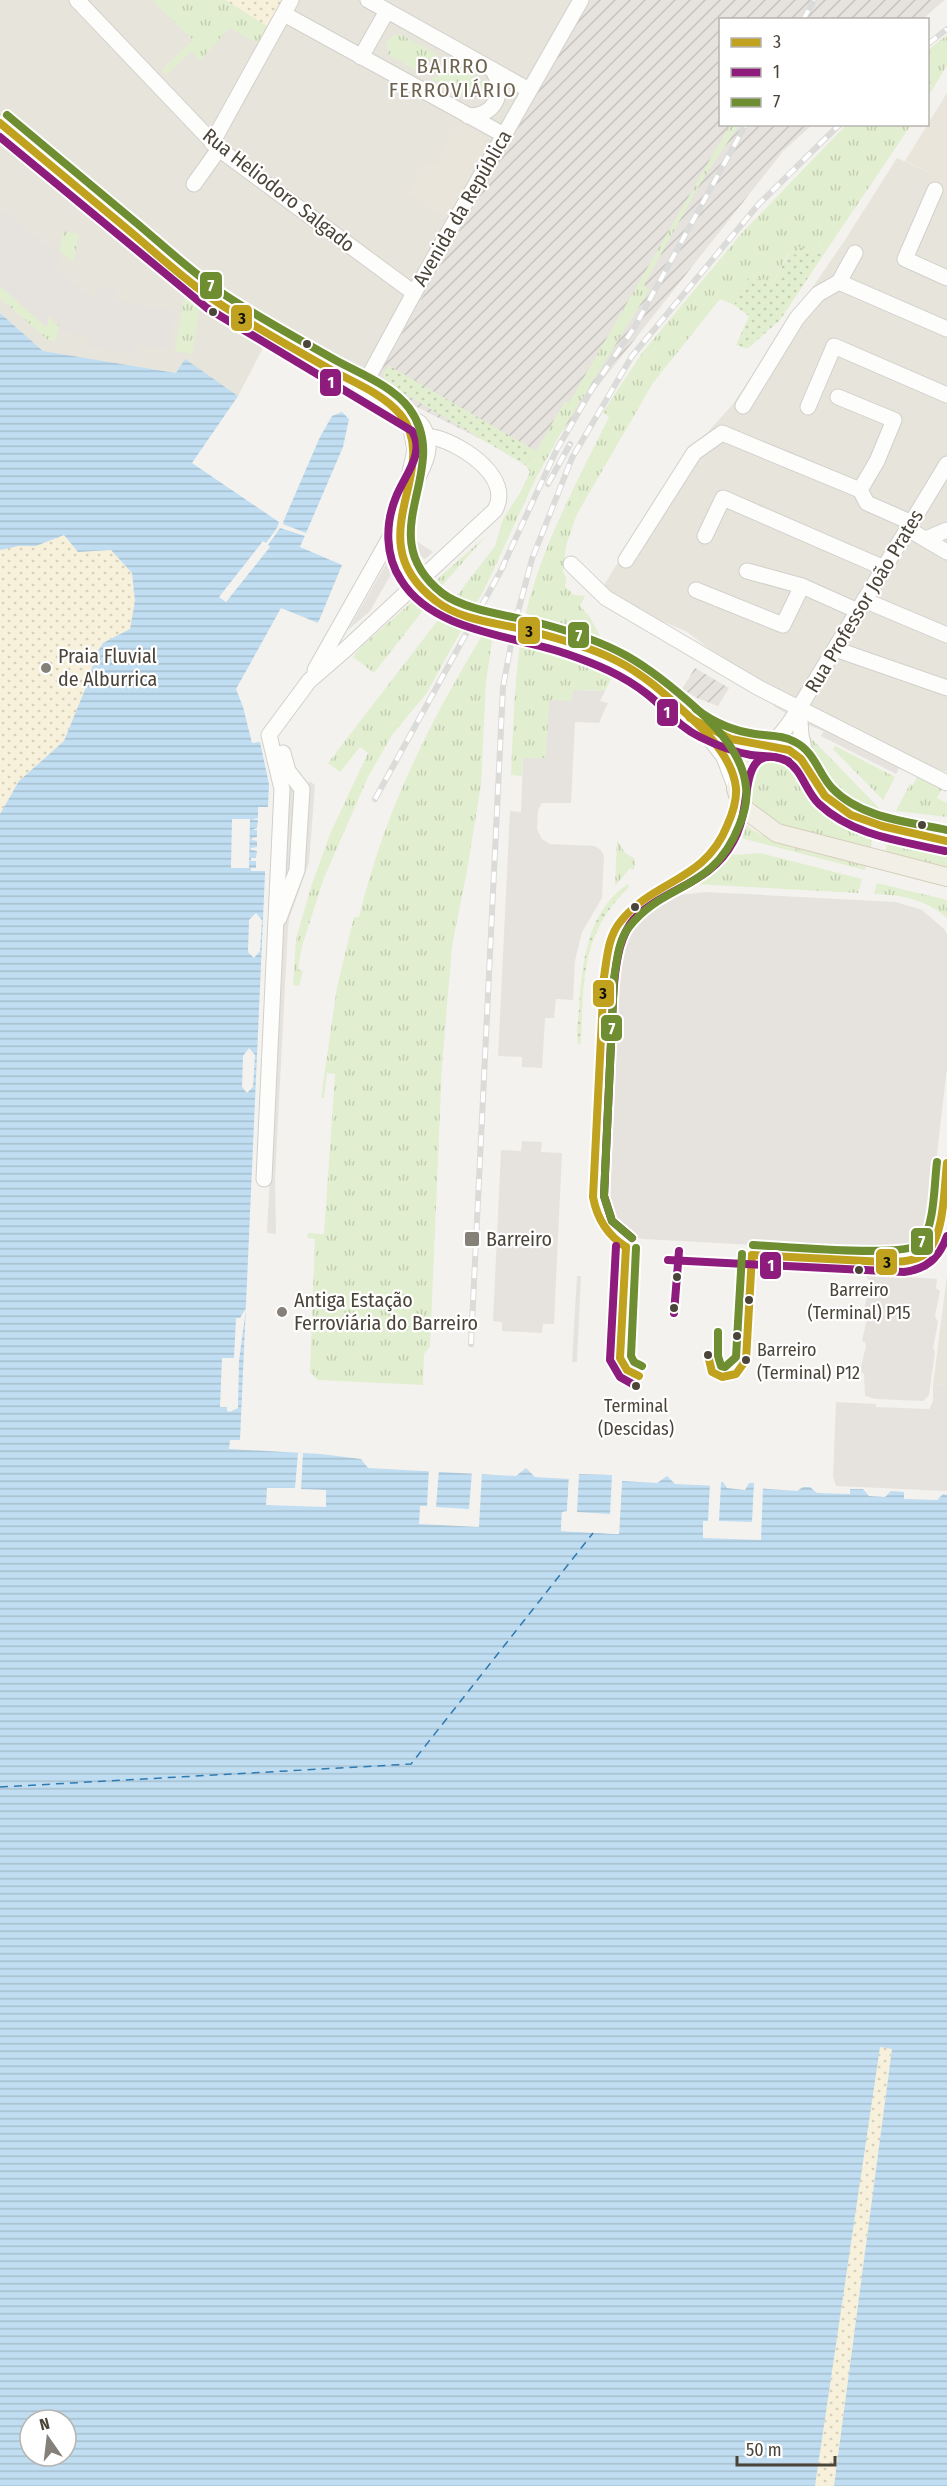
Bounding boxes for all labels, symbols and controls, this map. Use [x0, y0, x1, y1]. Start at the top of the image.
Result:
legend [719, 18, 929, 126]
text: 3 [773, 31, 781, 53]
district label: BAIRRO FERROVIÁRIO [389, 53, 517, 103]
text: 1 [773, 61, 780, 83]
text: 7 [773, 91, 780, 113]
street label: Rua Heliodoro Salgado [198, 123, 360, 257]
street label: Avenida da República [408, 126, 516, 290]
line badge: 7 [199, 271, 223, 300]
text: 7 [208, 276, 215, 295]
line badge: 3 [230, 304, 253, 332]
unlabelled marker [207, 306, 219, 318]
text: 3 [237, 309, 246, 328]
unlabelled marker [301, 338, 313, 350]
line badge: 1 [319, 368, 342, 397]
text: 1 [328, 373, 334, 392]
street label: Rua Professor João Prates [800, 505, 928, 697]
line badge: 3 [517, 616, 541, 645]
line badge: 7 [567, 621, 590, 649]
text: 3 [524, 622, 533, 641]
text: 7 [576, 626, 583, 645]
place label: Praia Fluvial de Alburrica [58, 644, 157, 691]
marker: Praia Fluvial de Alburrica [39, 661, 53, 675]
line badge: 1 [656, 698, 679, 727]
text: 1 [664, 703, 670, 722]
unlabelled marker [916, 819, 928, 831]
unlabelled marker [629, 901, 641, 913]
line badge: 3 [592, 979, 615, 1008]
text: 3 [598, 984, 607, 1003]
line badge: 7 [600, 1014, 623, 1042]
text: 7 [609, 1019, 616, 1038]
place label: Barreiro [486, 1227, 552, 1251]
line badge: 7 [910, 1227, 934, 1256]
marker: Barreiro [463, 1230, 481, 1248]
text: 7 [919, 1232, 926, 1251]
line badge: 3 [875, 1248, 898, 1276]
line badge: 1 [759, 1251, 782, 1280]
text: 3 [882, 1253, 891, 1272]
text: 1 [768, 1256, 774, 1275]
marker: Barreiro (Terminal) P15 [853, 1264, 865, 1276]
unlabelled marker [671, 1271, 683, 1283]
place label: Barreiro (Terminal) P15 [807, 1279, 911, 1324]
place label: Antiga Estação Ferroviária do Barreiro [294, 1288, 478, 1335]
unlabelled marker [743, 1294, 755, 1306]
unlabelled marker [668, 1302, 680, 1314]
marker: Antiga Estação Ferroviária do Barreiro [275, 1305, 289, 1319]
unlabelled marker [731, 1330, 743, 1342]
place label: Barreiro (Terminal) P12 [757, 1339, 860, 1384]
unlabelled marker [702, 1349, 714, 1361]
marker: Barreiro (Terminal) P12 [740, 1354, 752, 1366]
marker: Terminal (Descidas) [630, 1380, 642, 1392]
place label: Terminal (Descidas) [598, 1395, 674, 1440]
north arrow [18, 2408, 78, 2468]
text: N [38, 2414, 51, 2434]
scale bar [737, 2429, 834, 2467]
text: 50 m [746, 2439, 782, 2461]

